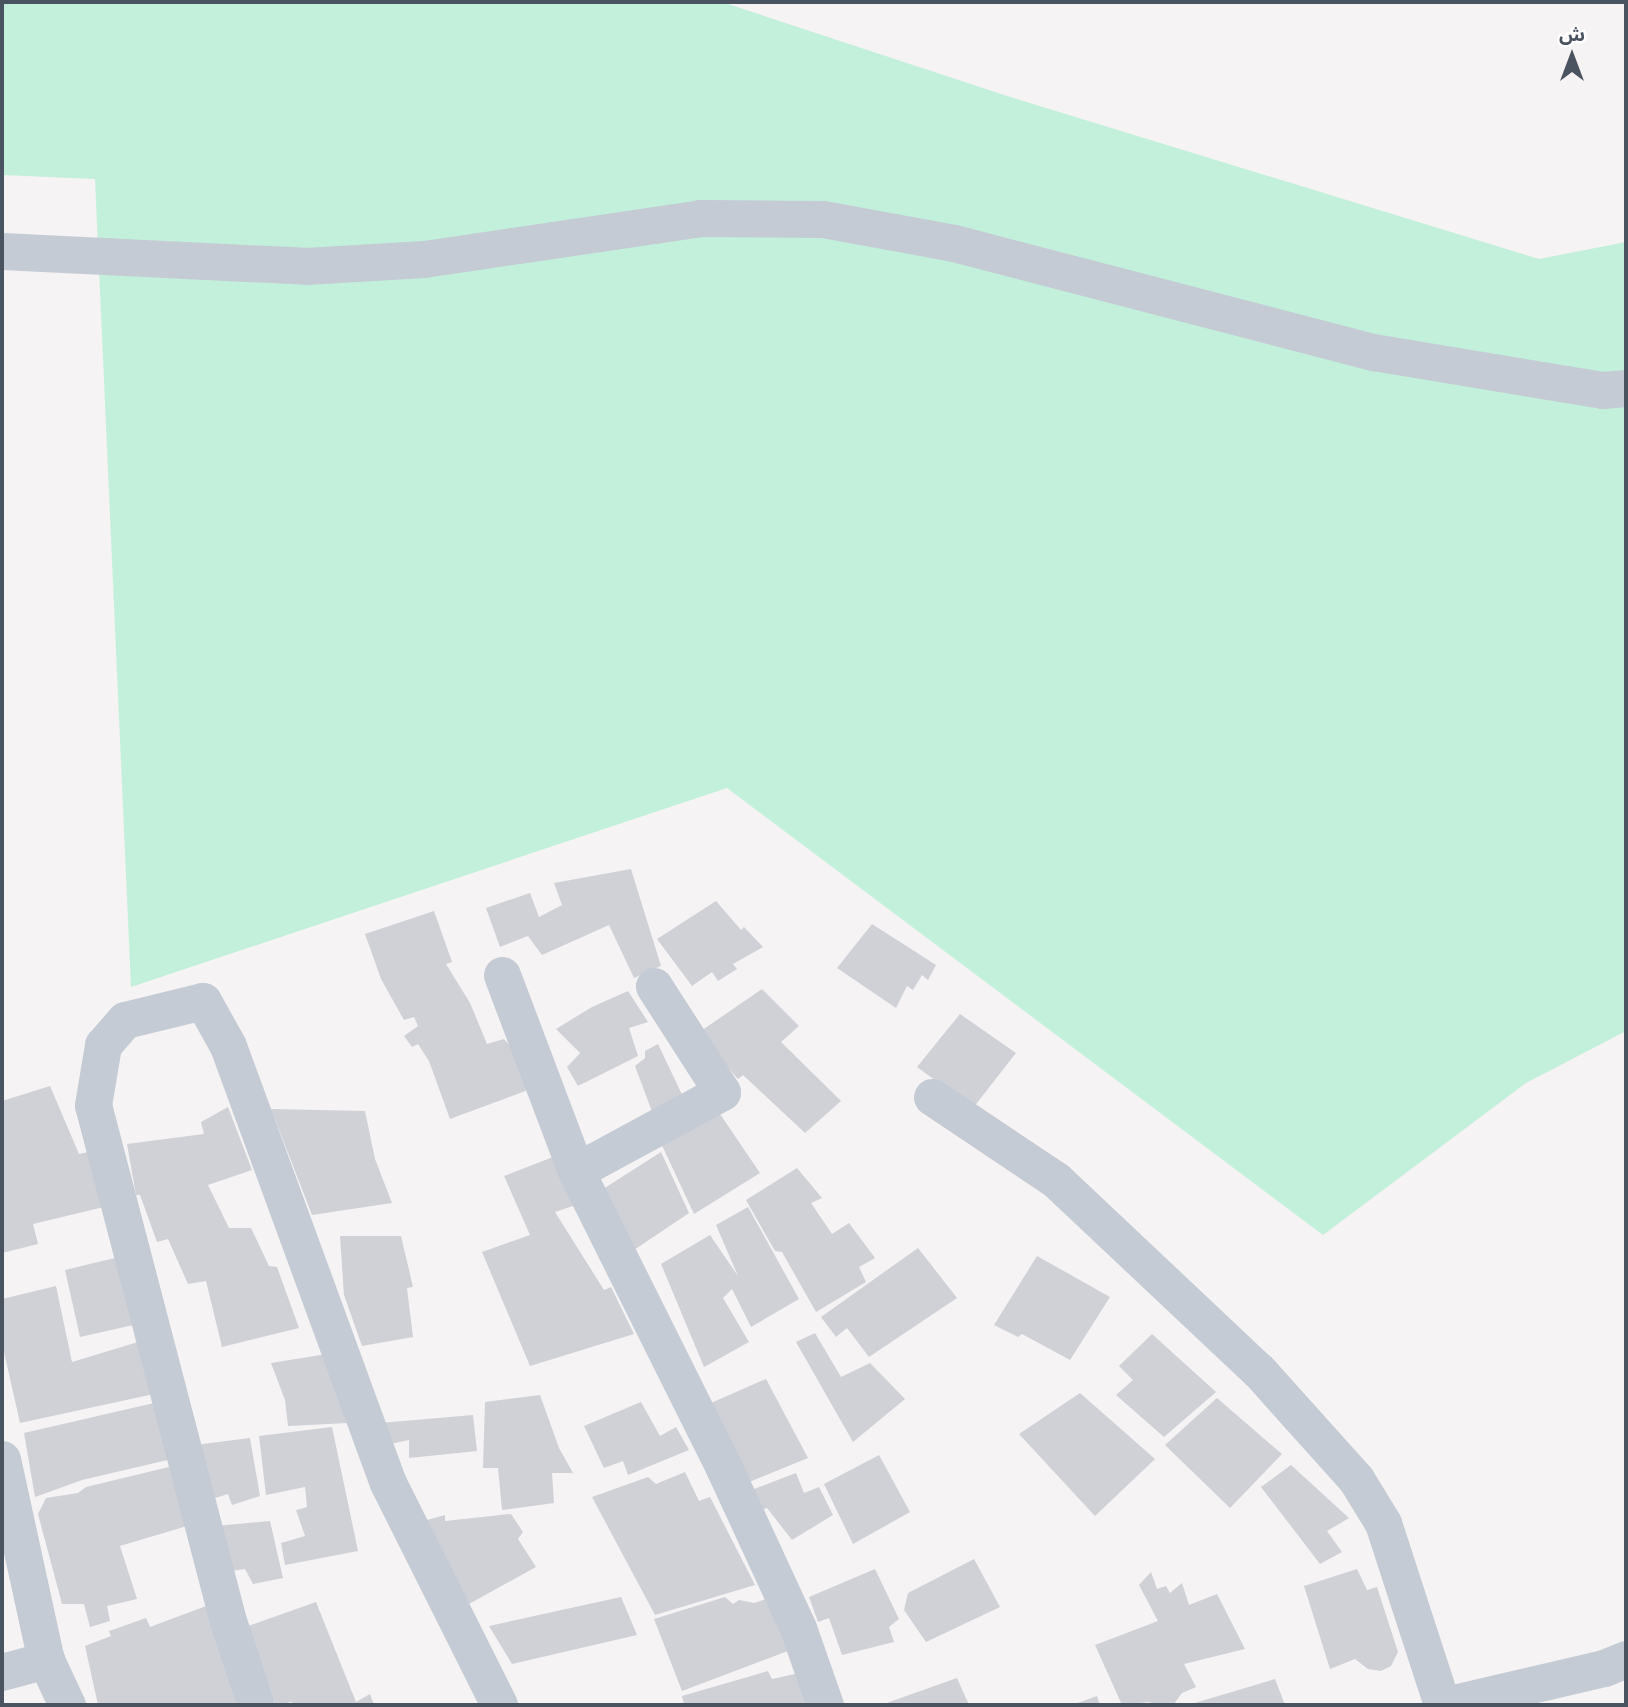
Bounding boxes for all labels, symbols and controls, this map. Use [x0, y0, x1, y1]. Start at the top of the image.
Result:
north arrow [1537, 21, 1607, 91]
text: ش [1559, 22, 1585, 47]

